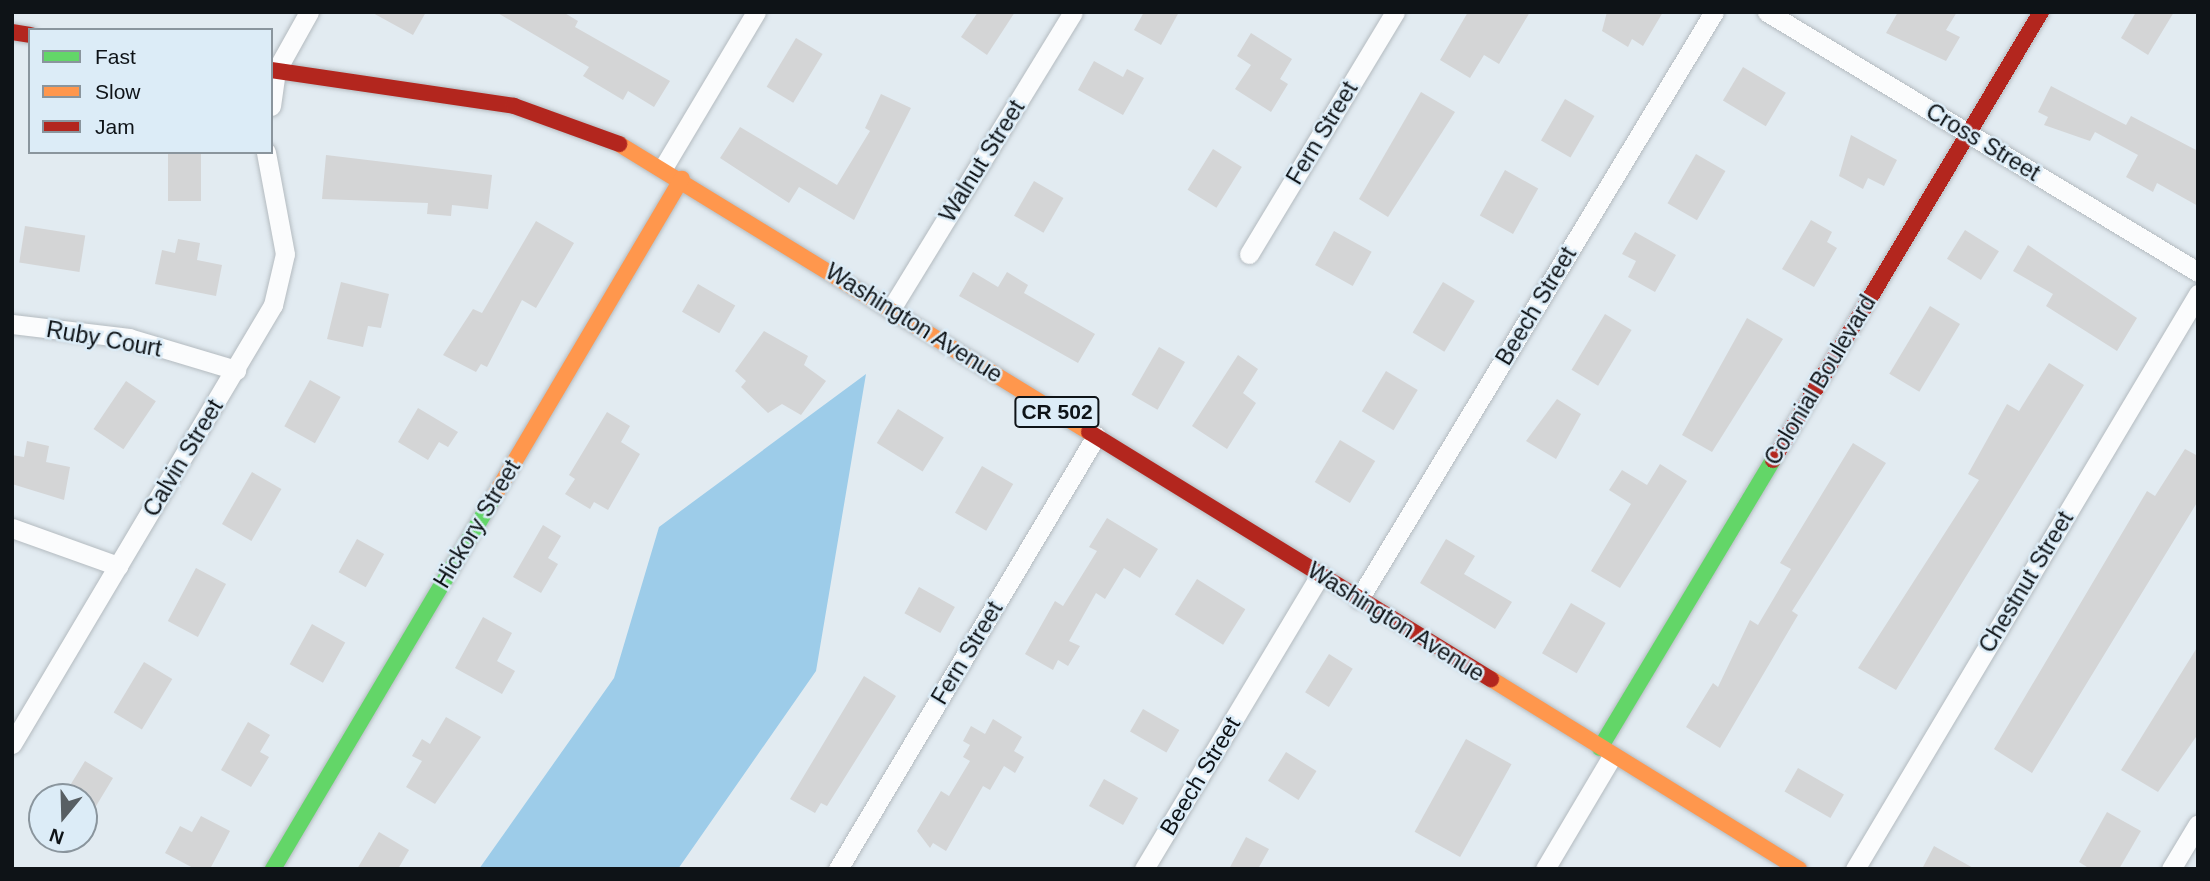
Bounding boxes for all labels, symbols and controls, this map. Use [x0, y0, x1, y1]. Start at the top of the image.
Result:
legend [28, 28, 273, 154]
text: Fast [95, 45, 136, 68]
street label: Fern Street [1281, 77, 1363, 189]
text: Slow [95, 80, 141, 103]
street label: Walnut Street [934, 95, 1030, 227]
street label: Cross Street [1921, 97, 2045, 187]
text: Jam [95, 115, 135, 138]
street label: Beech Street [1490, 242, 1582, 370]
street label: Washington Avenue [820, 257, 1008, 389]
street label: Colonial Boulevard [1758, 290, 1882, 470]
street label: Ruby Court [44, 315, 164, 363]
street label: Calvin Street [137, 394, 229, 522]
road number: CR 502 [1013, 394, 1101, 430]
street label: Hickory Street [428, 455, 526, 593]
street label: Chestnut Street [1973, 506, 2079, 658]
street label: Washington Avenue [1302, 556, 1490, 688]
street label: Fern Street [926, 597, 1008, 709]
street label: Beech Street [1154, 712, 1246, 840]
north arrow [28, 783, 98, 853]
text: N [47, 824, 67, 849]

